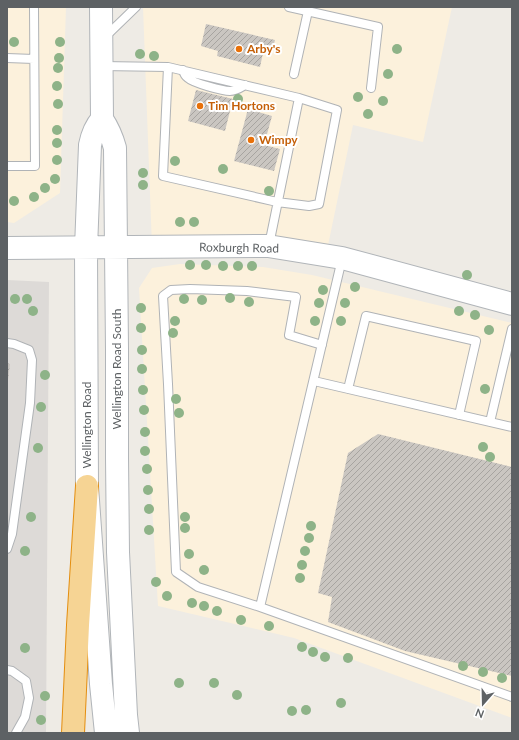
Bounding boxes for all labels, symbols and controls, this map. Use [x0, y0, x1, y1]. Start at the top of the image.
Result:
place label: Arby's [246, 41, 280, 56]
marker: Arby's [234, 44, 244, 54]
place label: Tim Hortons [208, 98, 275, 113]
marker: Tim Hortons [195, 101, 205, 111]
place label: Wimpy [259, 132, 298, 147]
marker: Wimpy [246, 135, 256, 145]
street label: Roxburgh Road [199, 239, 279, 256]
street label: Wellington Road South [109, 308, 124, 430]
street label: Wellington Road [79, 381, 94, 469]
north arrow [463, 684, 503, 724]
text: N [473, 706, 486, 721]

